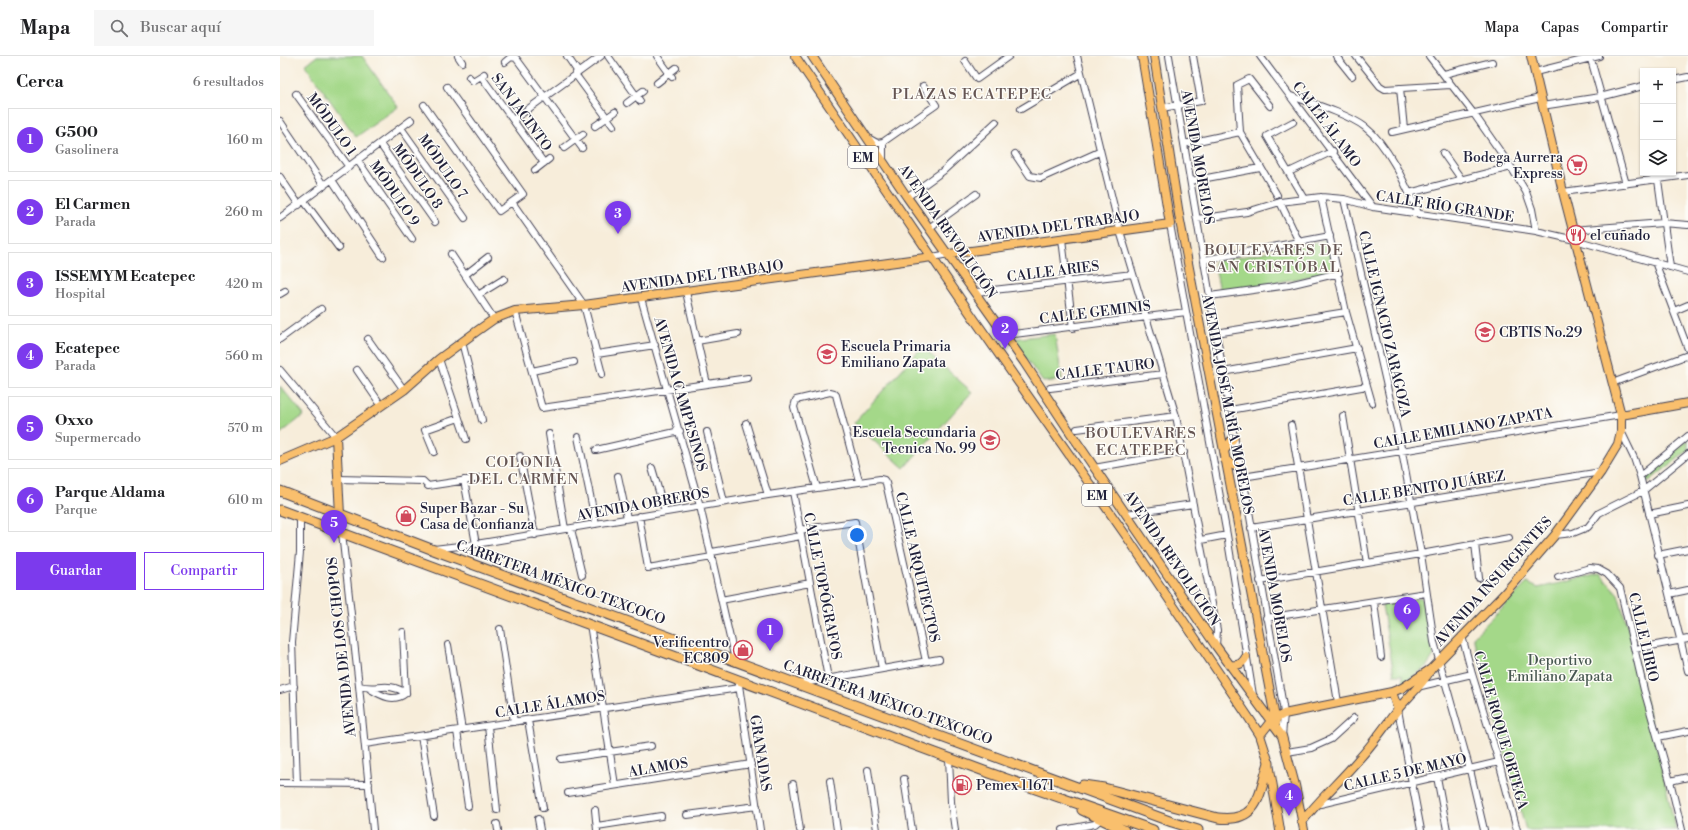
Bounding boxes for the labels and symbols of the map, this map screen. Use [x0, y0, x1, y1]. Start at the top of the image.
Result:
street label: SAN JACINTO [487, 70, 555, 155]
street label: CALLE ÁLAMO [1288, 77, 1366, 171]
district label: PLAZAS ECATEPEC [892, 85, 1052, 104]
street label: AVENIDA MORELOS [1176, 87, 1218, 226]
street label: MÓDULO 1 [302, 89, 362, 159]
street label: MÓDULO 7 [414, 130, 472, 202]
street label: MÓDULO 8 [388, 139, 448, 213]
road number: EM [848, 146, 878, 168]
place label: Bodega Aurrera Express [1462, 149, 1564, 183]
supermarket icon: Bodega Aurrera Express [1566, 154, 1588, 176]
street label: MÓDULO 9 [365, 156, 425, 230]
street label: AVENIDA REVOLUCIÓN [893, 159, 1002, 303]
street label: CALLE RÍO GRANDE [1374, 185, 1516, 227]
pin: 3 [605, 201, 631, 234]
street label: AVENIDA DEL TRABAJO [975, 207, 1141, 247]
restaurant icon: el cuñado [1565, 224, 1587, 246]
place label: el cuñado [1590, 227, 1651, 245]
street label: CALLE IGNACIO ZARAGOZA [1354, 229, 1414, 420]
district label: BOULEVARES DE SAN CRISTÓBAL [1203, 241, 1344, 277]
street label: AVENIDA DEL TRABAJO [619, 257, 785, 297]
street label: CALLE ARIES [1006, 257, 1100, 287]
street label: AVENIDA JOSÉ MARÍA MORELOS [1197, 291, 1259, 516]
street label: CALLE GEMINIS [1038, 297, 1152, 329]
street label: AVENIDA CAMPESINOS [649, 314, 711, 474]
pin: 2 [992, 316, 1018, 349]
school or university icon: CBTIS No.29 [1474, 321, 1496, 343]
place label: CBTIS No.29 [1499, 324, 1582, 342]
place label: Escuela Primaria Emiliano Zapata [841, 338, 952, 372]
school or university icon: Escuela Primaria Emiliano Zapata [816, 343, 838, 365]
street label: CALLE TAURO [1054, 355, 1156, 385]
street label: CALLE EMILIANO ZAPATA [1372, 404, 1555, 454]
place label: Escuela Secundaria Tecnica No. 99 [852, 424, 977, 458]
district label: BOULEVARES ECATEPEC [1084, 424, 1197, 460]
school or university icon: Escuela Secundaria Tecnica No. 99 [979, 429, 1001, 451]
district label: COLONIA DEL CARMEN [468, 453, 580, 489]
street label: CALLE BENITO JUÁREZ [1341, 465, 1507, 511]
street label: AVENIDA OBREROS [574, 484, 711, 526]
road number: EM [1082, 484, 1112, 506]
street label: AVENIDA REVOLUCIÓN [1119, 485, 1225, 630]
street label: CALLE ARQUITECTOS [891, 490, 943, 644]
place label: Super Bazar - Su Casa de Confianza [420, 500, 535, 534]
shop icon: Super Bazar - Su Casa de Confianza [395, 505, 417, 527]
pin: 5 [321, 510, 347, 543]
street label: CALLE TOPÓGRAFOS [799, 511, 847, 661]
street label: AVENIDA INSURGENTES [1430, 513, 1557, 651]
your location [847, 525, 867, 545]
street label: AVENIDA MORELOS [1253, 525, 1295, 664]
street label: CARRETERA MÉXICO-TEXCOCO [454, 535, 668, 629]
street label: AVENIDA DE LOS CHOPOS [324, 556, 361, 739]
street label: CALLE LIRIO [1624, 591, 1662, 684]
pin: 6 [1394, 597, 1420, 630]
pin: 1 [757, 618, 783, 651]
place label: Verificentro EC809 [651, 634, 729, 668]
shop icon: Verificentro EC809 [732, 639, 754, 661]
street label: CALLE ROQUE ORTEGA [1469, 649, 1531, 812]
park label: Deportivo Emiliano Zapata [1507, 652, 1613, 686]
street label: CARRETERA MÉXICO-TEXCOCO [781, 655, 995, 749]
street label: CALLE ÁLAMOS [494, 685, 606, 723]
street label: GRANADAS [745, 714, 775, 793]
street label: CALLE 5 DE MAYO [1342, 750, 1469, 796]
street label: ALAMOS [626, 754, 689, 782]
fuel station icon: Pemex 11671 [951, 774, 973, 796]
place label: Pemex 11671 [976, 777, 1054, 795]
pin: 4 [1276, 783, 1302, 816]

